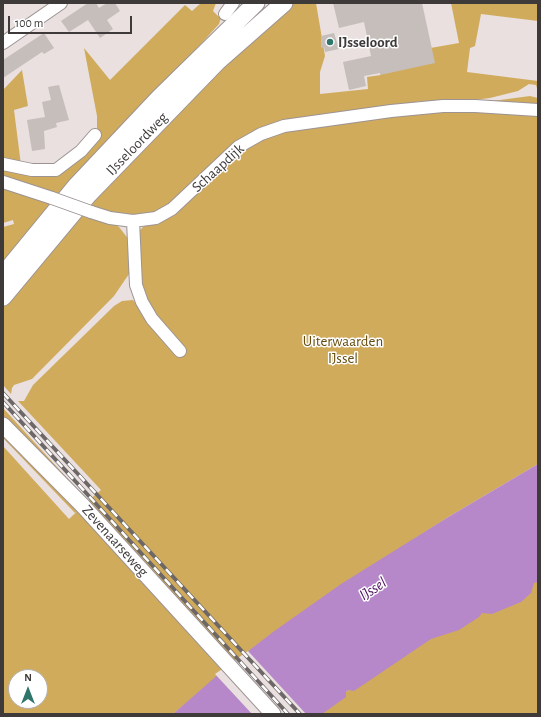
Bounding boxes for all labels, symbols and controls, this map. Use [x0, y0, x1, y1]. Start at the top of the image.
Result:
scale bar [10, 8, 134, 34]
text: 100 m [15, 17, 43, 29]
place label: IJsseloord [338, 33, 398, 51]
marker: IJsseloord [325, 37, 335, 47]
street label: IJsseloordweg [102, 109, 172, 179]
street label: Schaapdijk [188, 140, 248, 196]
park label: Uiterwaarden IJssel [303, 332, 383, 367]
street label: Zevenaarseweg [78, 501, 152, 581]
water label: IJssel [356, 573, 390, 605]
north arrow [8, 669, 48, 709]
text: N [24, 672, 32, 683]

